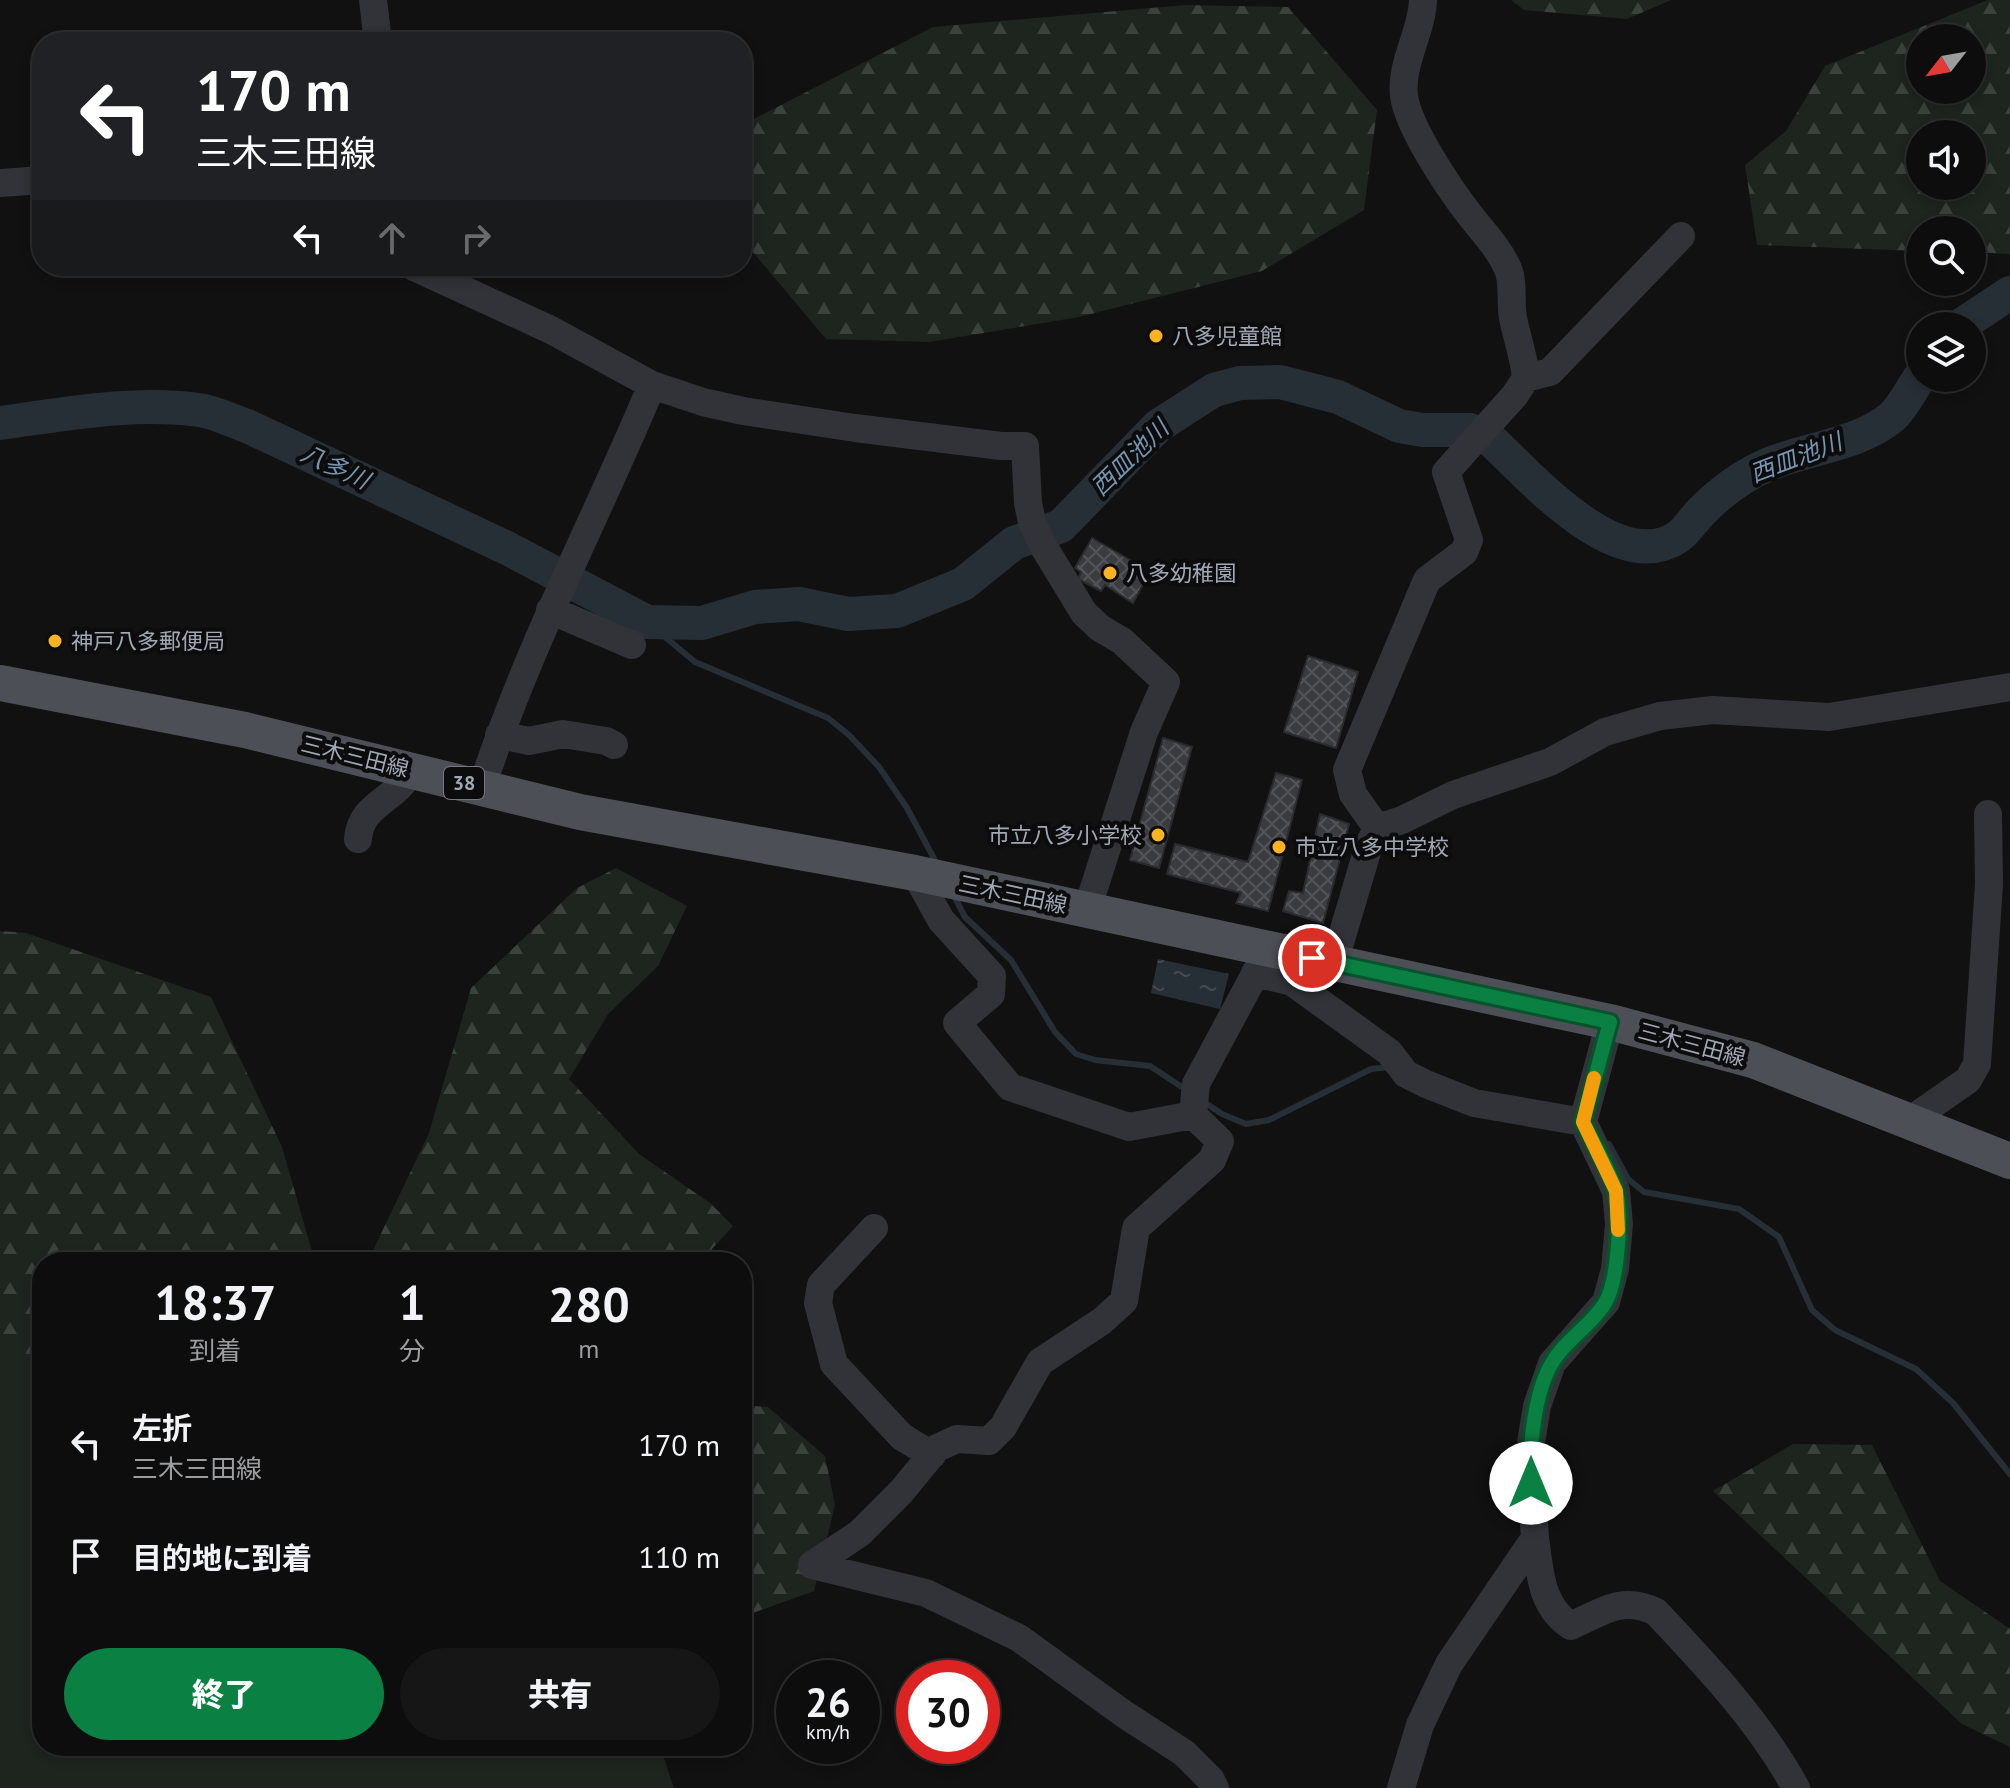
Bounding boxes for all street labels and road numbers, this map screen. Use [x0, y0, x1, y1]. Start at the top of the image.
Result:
street label: 三木三田線 [298, 729, 412, 783]
road number: 38 [444, 767, 484, 799]
street label: 三木三田線 [956, 869, 1070, 919]
street label: 三木三田線 [1635, 1016, 1749, 1072]

